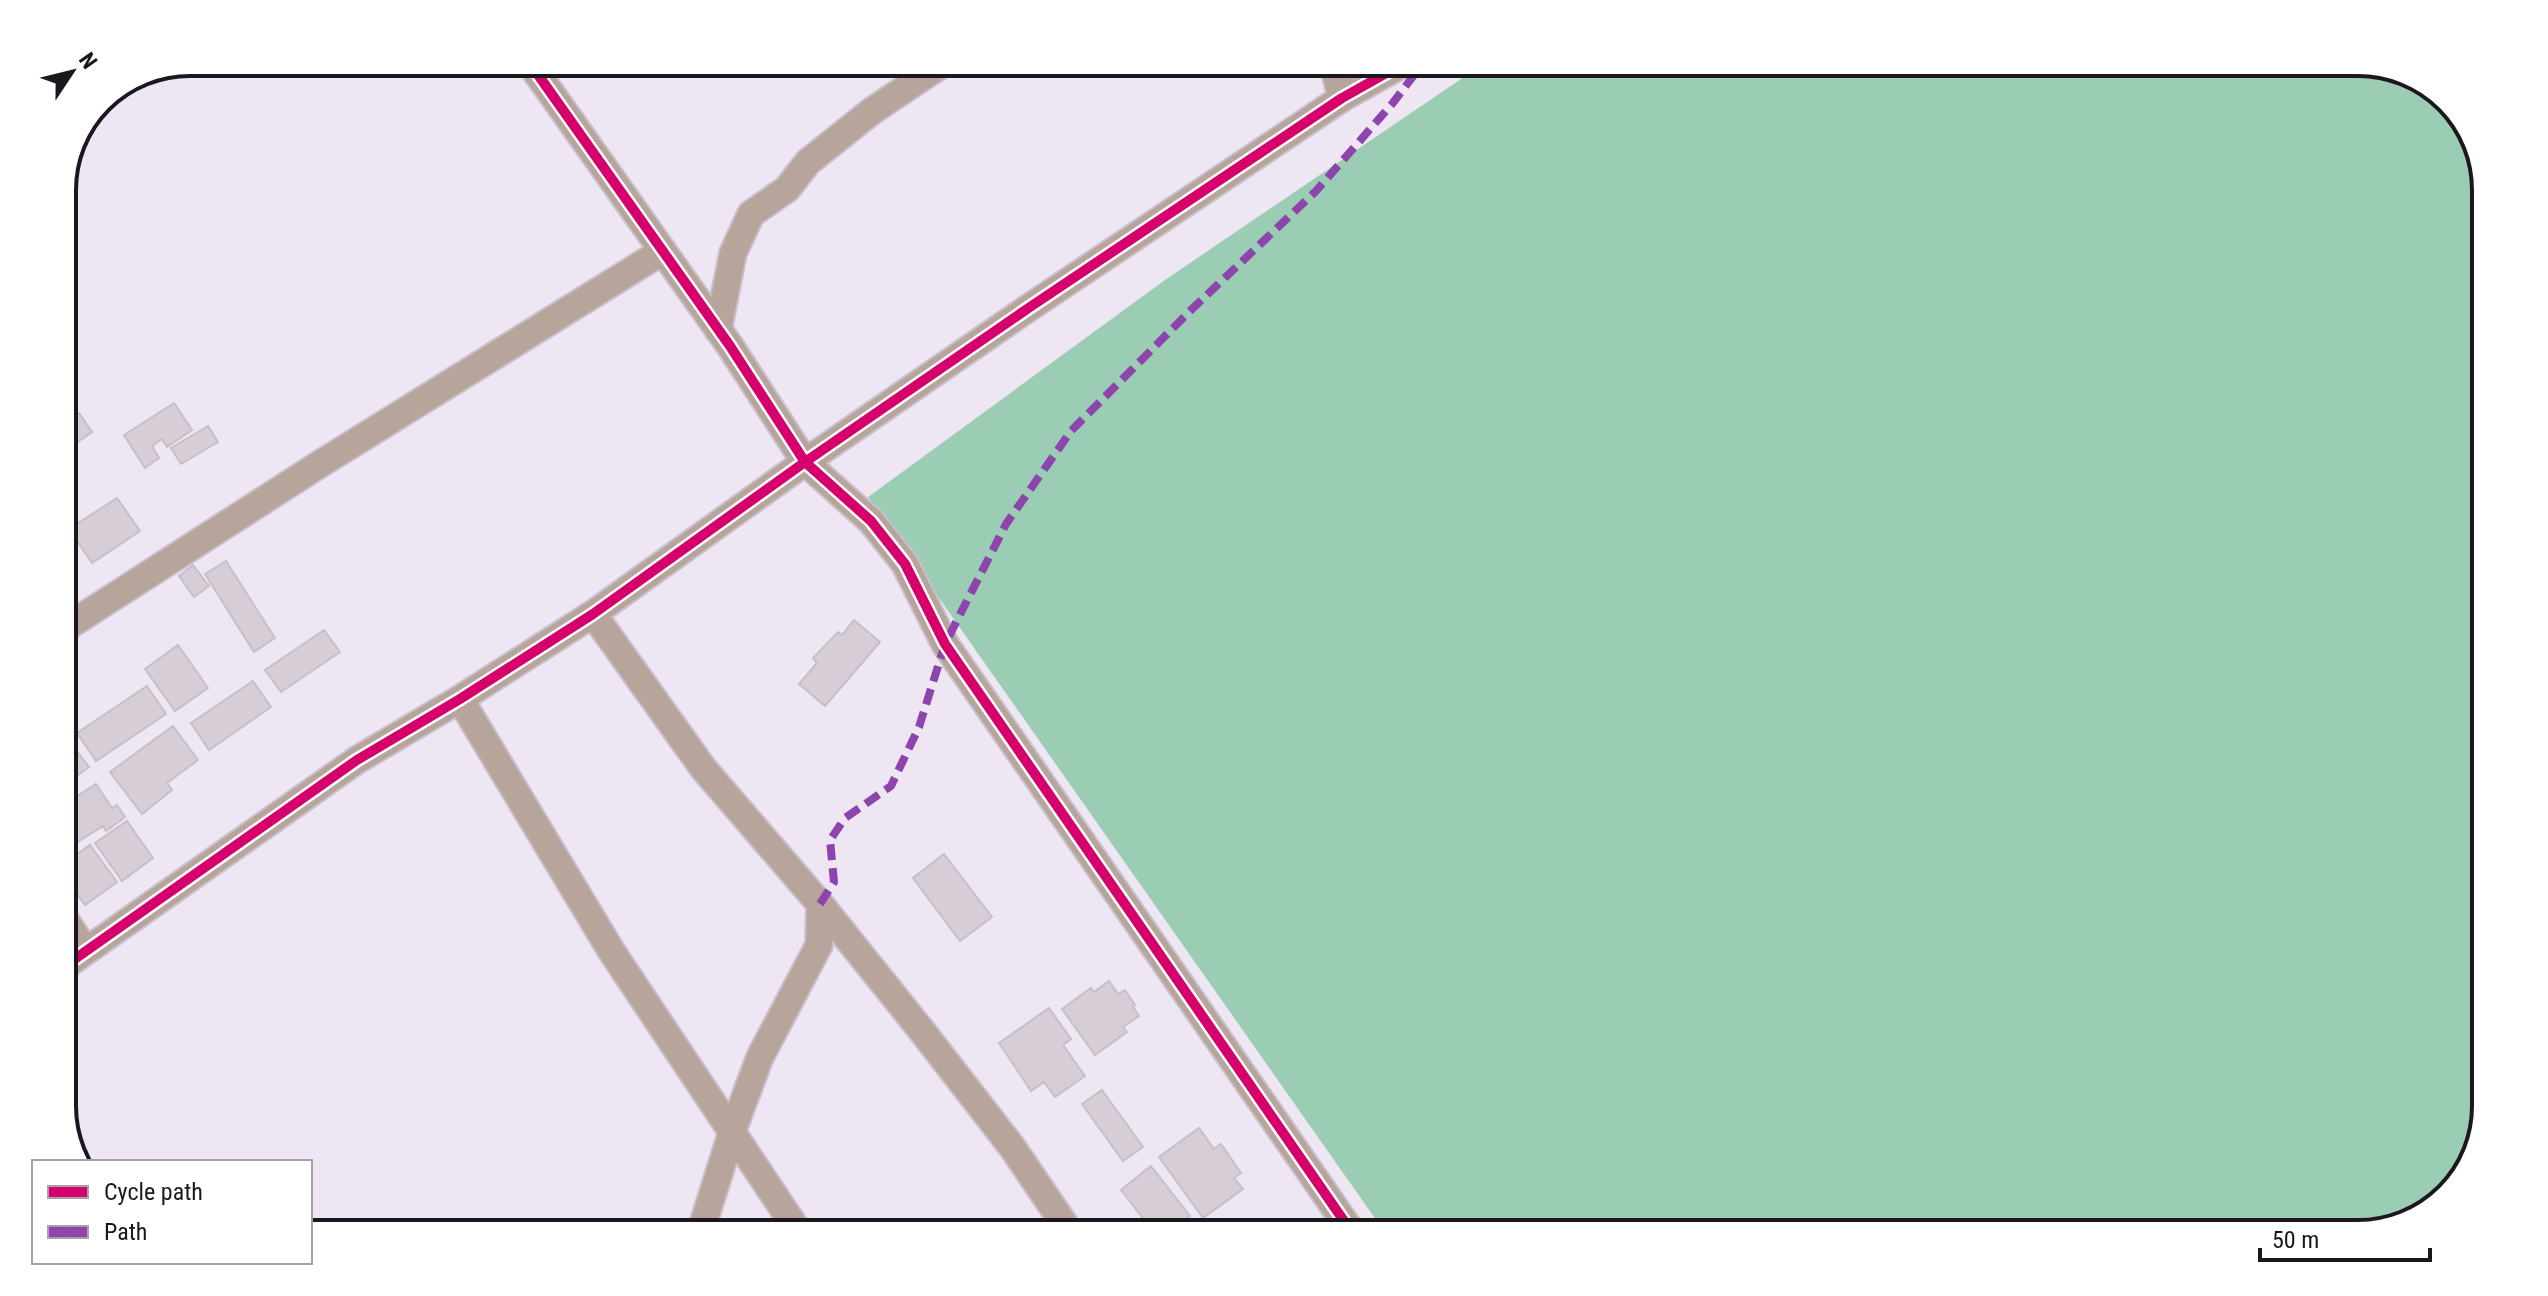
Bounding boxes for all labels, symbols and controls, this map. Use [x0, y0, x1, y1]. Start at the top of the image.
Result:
north arrow [32, 32, 112, 112]
text: N [74, 48, 102, 74]
legend [32, 1160, 312, 1264]
text: Cycle path [104, 1178, 203, 1206]
scale bar [2260, 1212, 2430, 1262]
text: Path [104, 1218, 147, 1246]
text: 50 m [2272, 1226, 2319, 1254]

